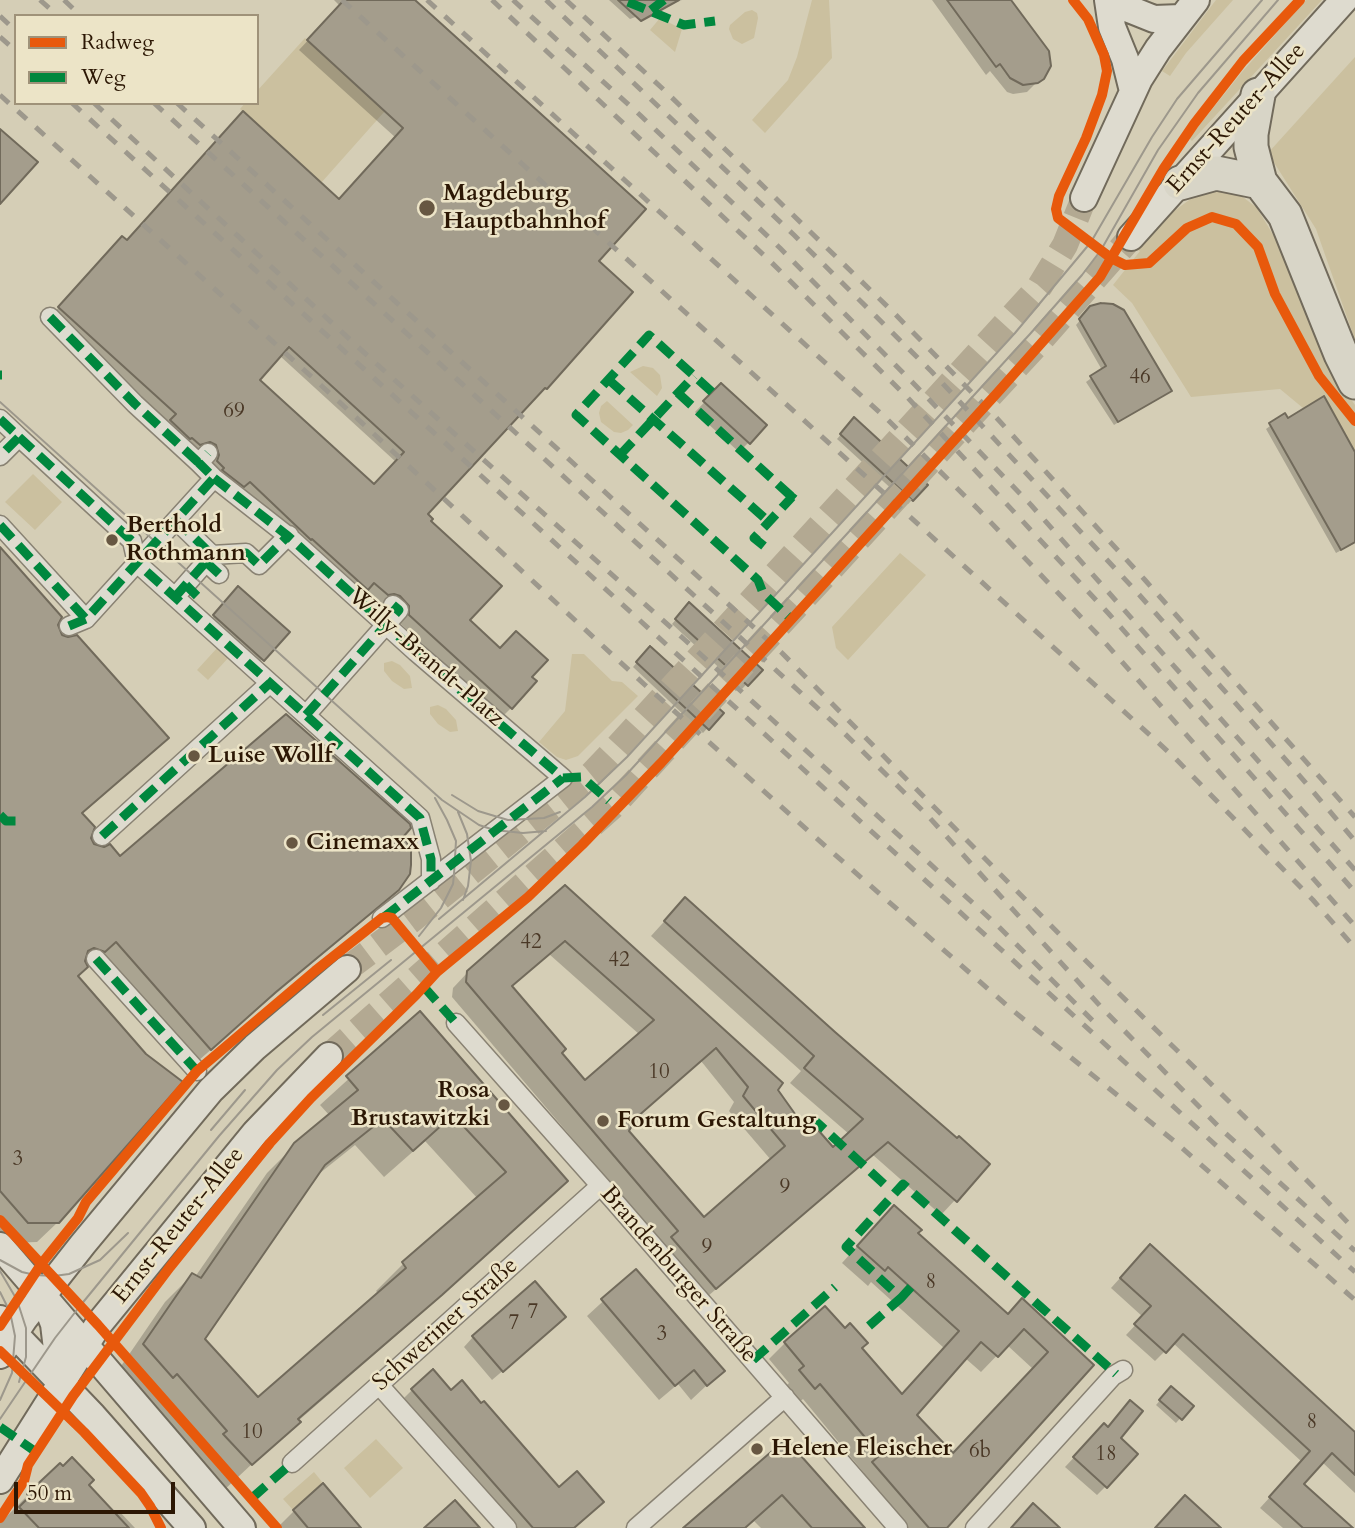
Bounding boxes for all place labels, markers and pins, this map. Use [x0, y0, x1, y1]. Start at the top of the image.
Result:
place label: Magdeburg Hauptbahnhof [443, 180, 605, 236]
marker: Magdeburg Hauptbahnhof [417, 198, 437, 218]
place label: Berthold Rothmann [126, 512, 246, 568]
marker: Berthold Rothmann [104, 532, 120, 548]
place label: Luise Wollf [208, 742, 333, 770]
marker: Luise Wollf [186, 748, 202, 764]
place label: Cinemaxx [306, 829, 420, 857]
marker: Cinemaxx [284, 835, 300, 851]
place label: Rosa Brustawitzki [351, 1077, 490, 1133]
marker: Rosa Brustawitzki [496, 1097, 512, 1113]
place label: Forum Gestaltung [617, 1107, 816, 1135]
marker: Forum Gestaltung [595, 1113, 611, 1129]
place label: Helene Fleischer [771, 1435, 952, 1463]
marker: Helene Fleischer [749, 1441, 765, 1457]

